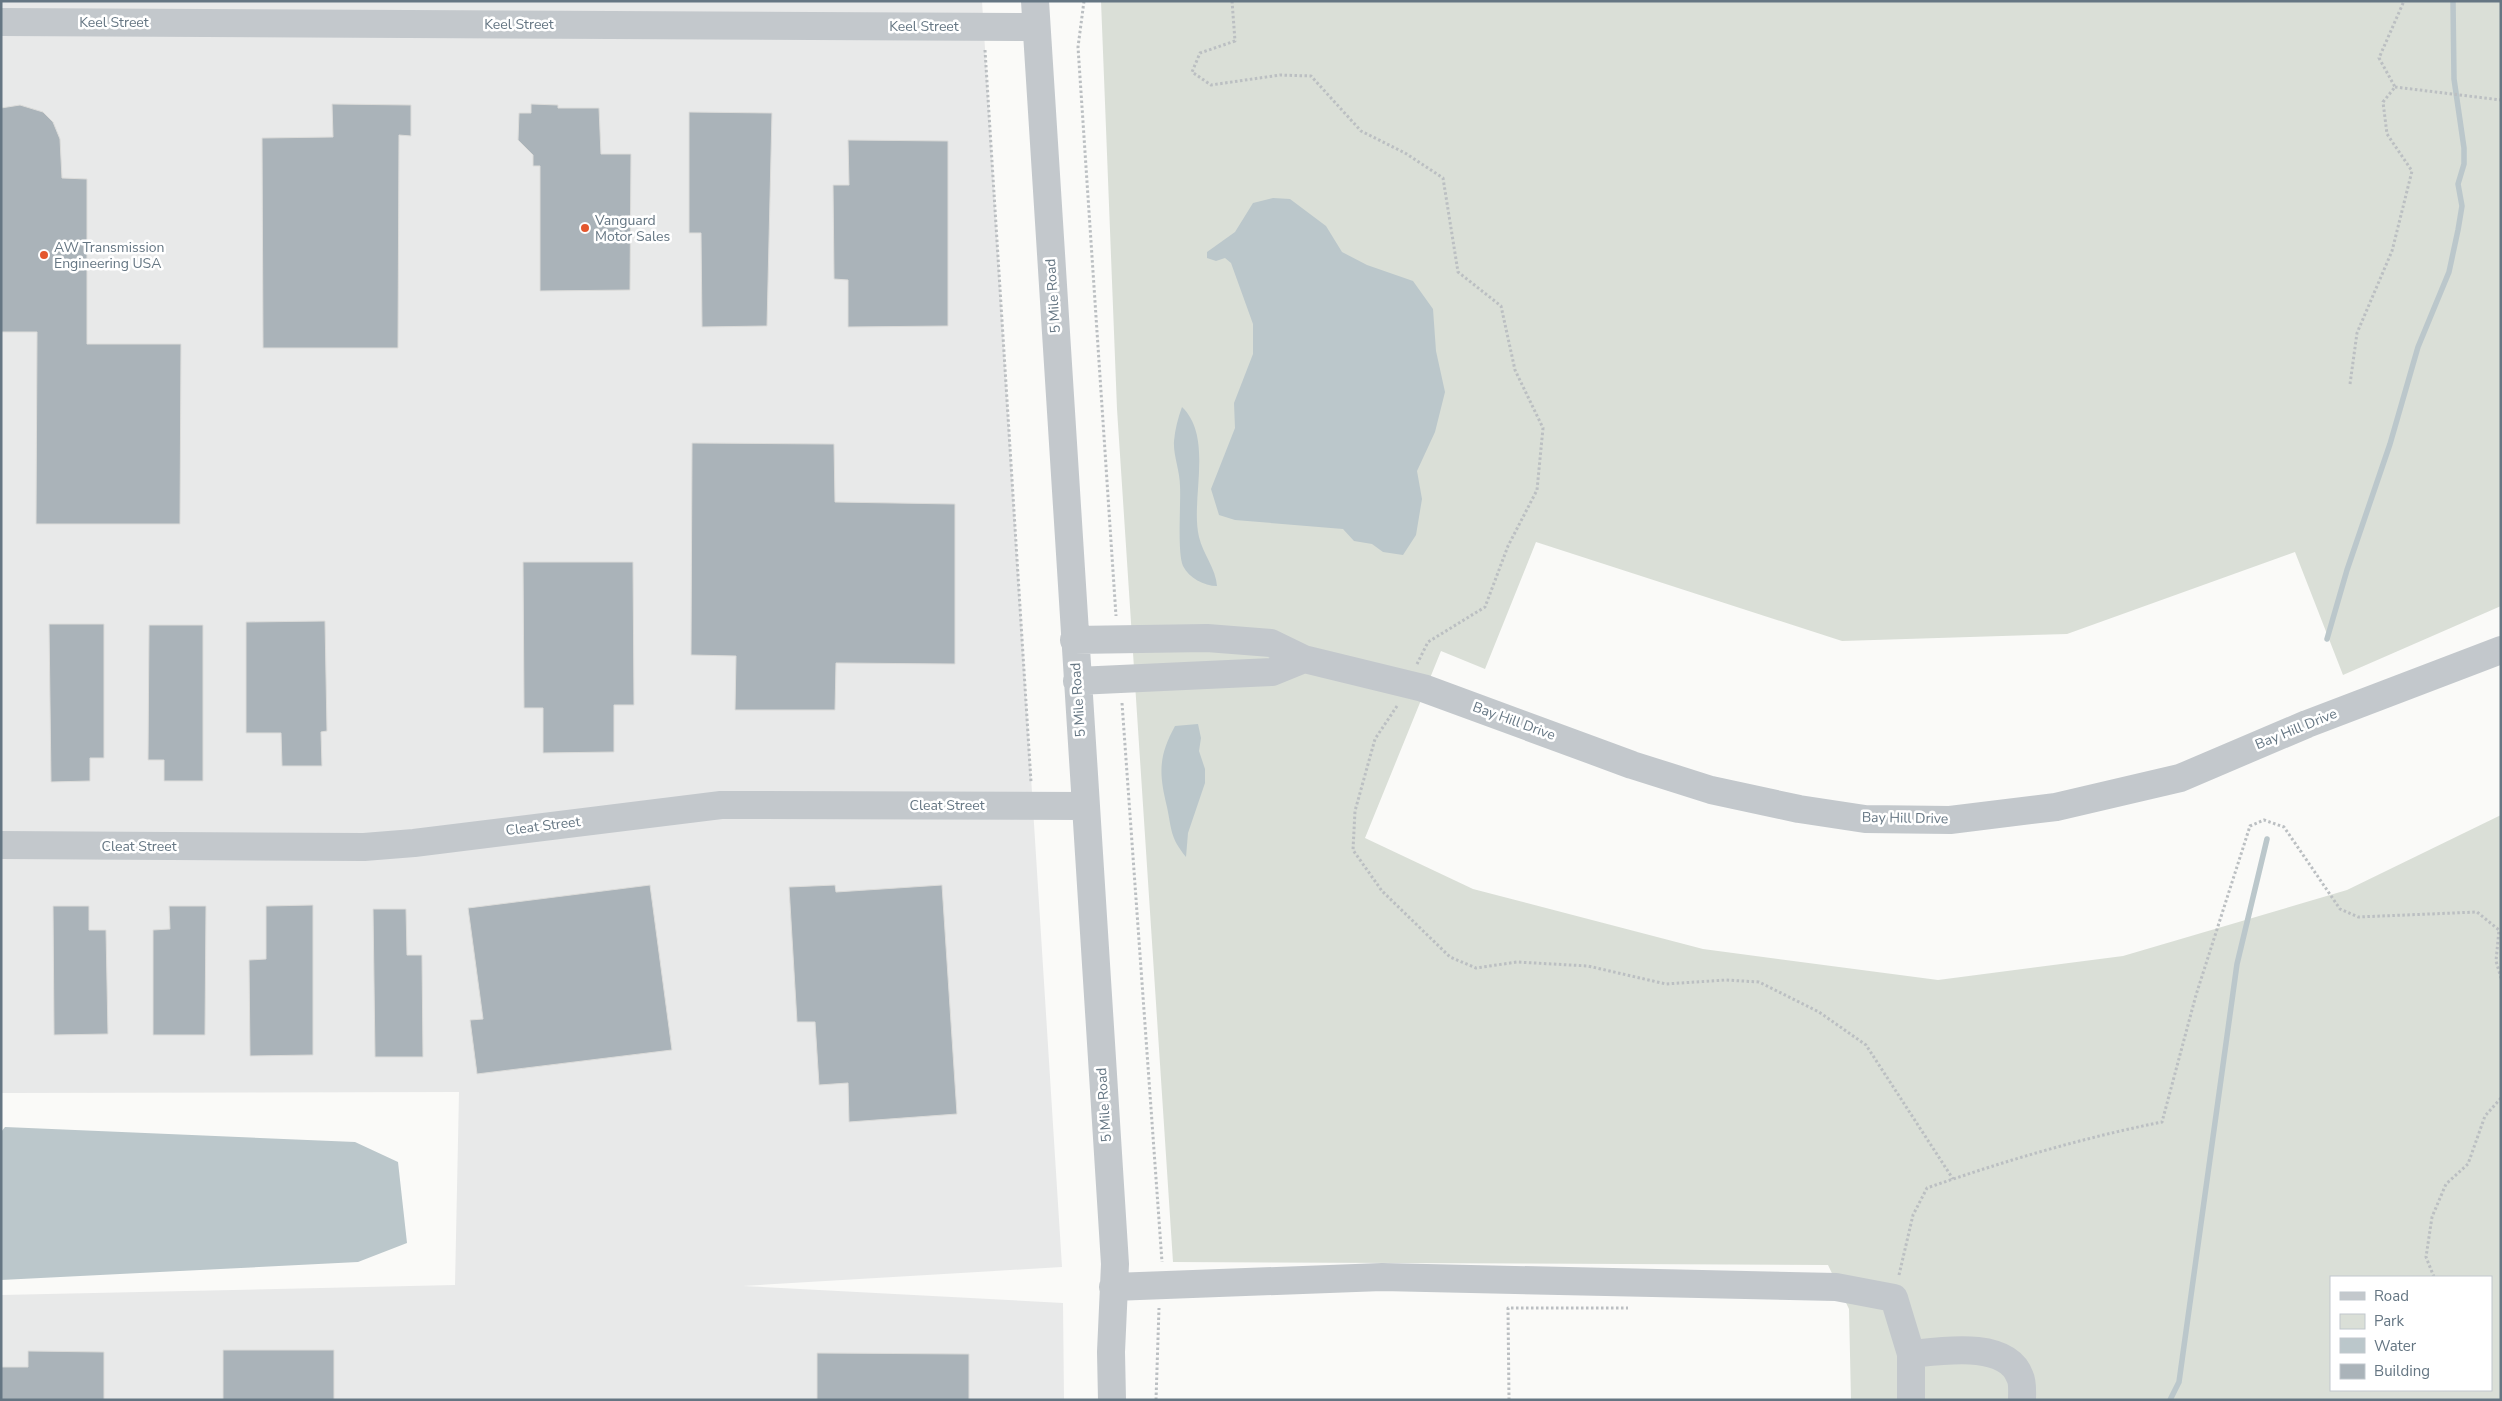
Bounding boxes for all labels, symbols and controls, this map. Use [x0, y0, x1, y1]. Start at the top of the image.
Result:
street label: Keel Street [79, 13, 149, 32]
street label: Keel Street [484, 15, 554, 34]
street label: Keel Street [889, 17, 959, 36]
place label: Vanguard Motor Sales [594, 211, 670, 246]
marker: Vanguard Motor Sales [579, 222, 591, 234]
place label: AW Transmission Engineering USA [54, 238, 165, 273]
marker: AW Transmission Engineering USA [38, 249, 50, 261]
street label: 5 Mile Road [1041, 258, 1065, 334]
street label: 5 Mile Road [1066, 662, 1090, 738]
street label: Bay Hill Drive [1470, 697, 1558, 745]
street label: Bay Hill Drive [2252, 704, 2340, 754]
street label: Cleat Street [909, 796, 985, 815]
street label: Bay Hill Drive [1862, 808, 1948, 828]
street label: Cleat Street [505, 812, 582, 840]
street label: Cleat Street [101, 837, 177, 856]
street label: 5 Mile Road [1092, 1067, 1116, 1143]
legend [2330, 1276, 2492, 1391]
text: Road [2374, 1286, 2409, 1306]
text: Park [2374, 1311, 2404, 1331]
text: Water [2374, 1336, 2417, 1356]
text: Building [2374, 1361, 2430, 1381]

